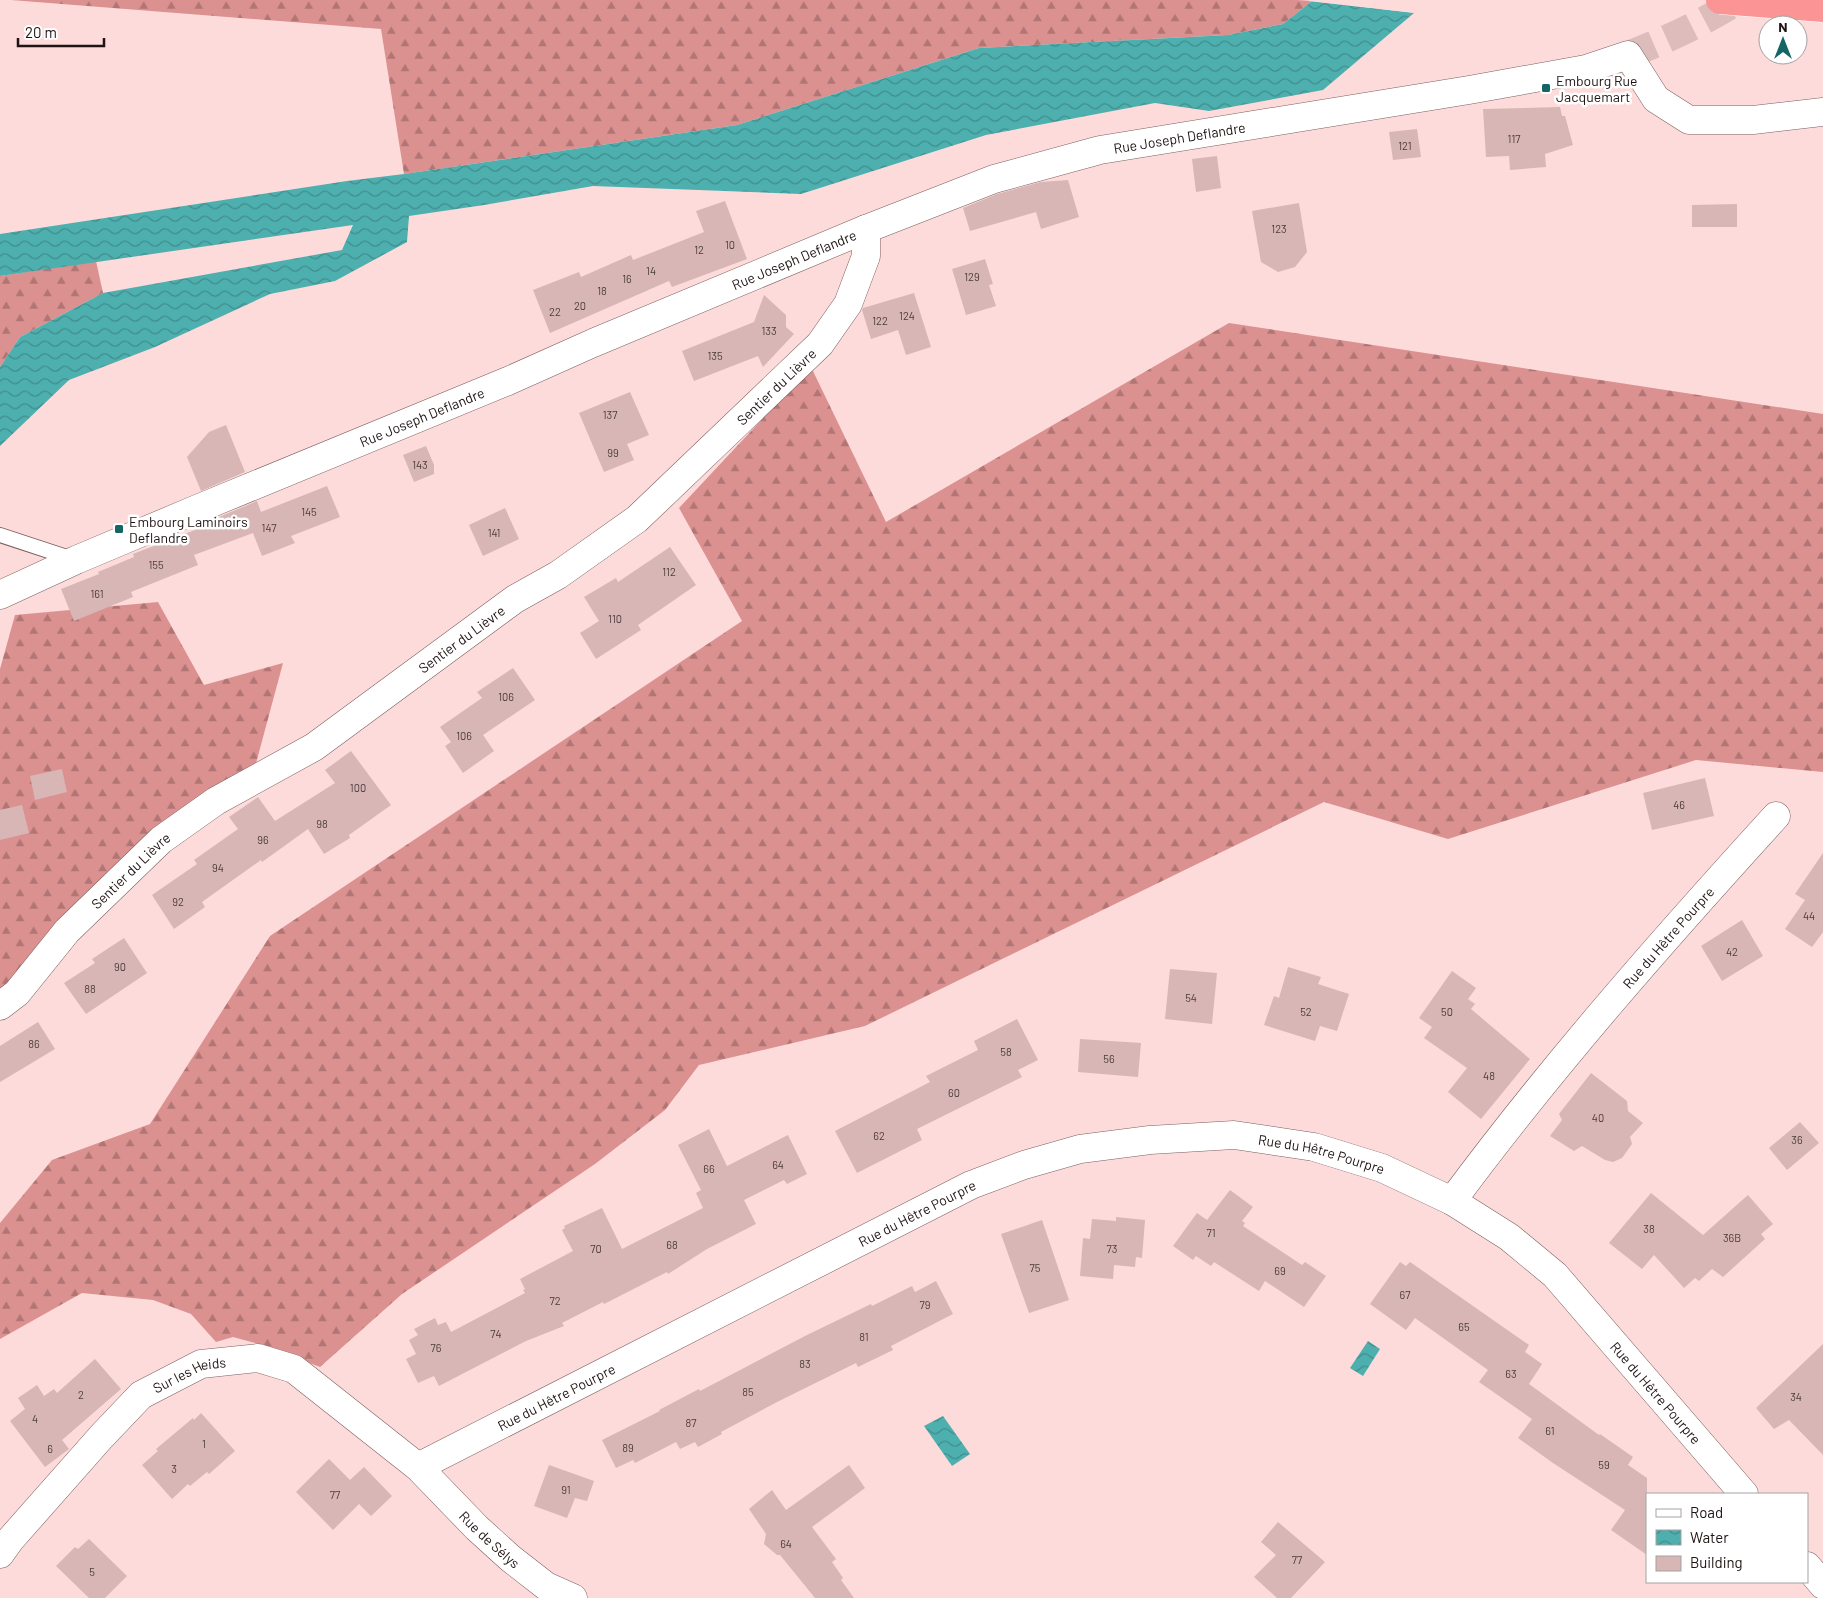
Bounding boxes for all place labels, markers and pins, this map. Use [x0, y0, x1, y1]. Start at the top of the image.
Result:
place label: Embourg Rue Jacquemart [1556, 72, 1637, 105]
marker: Embourg Rue Jacquemart [1540, 82, 1552, 94]
place label: Embourg Laminoirs Deflandre [129, 513, 248, 546]
marker: Embourg Laminoirs Deflandre [113, 523, 125, 535]

